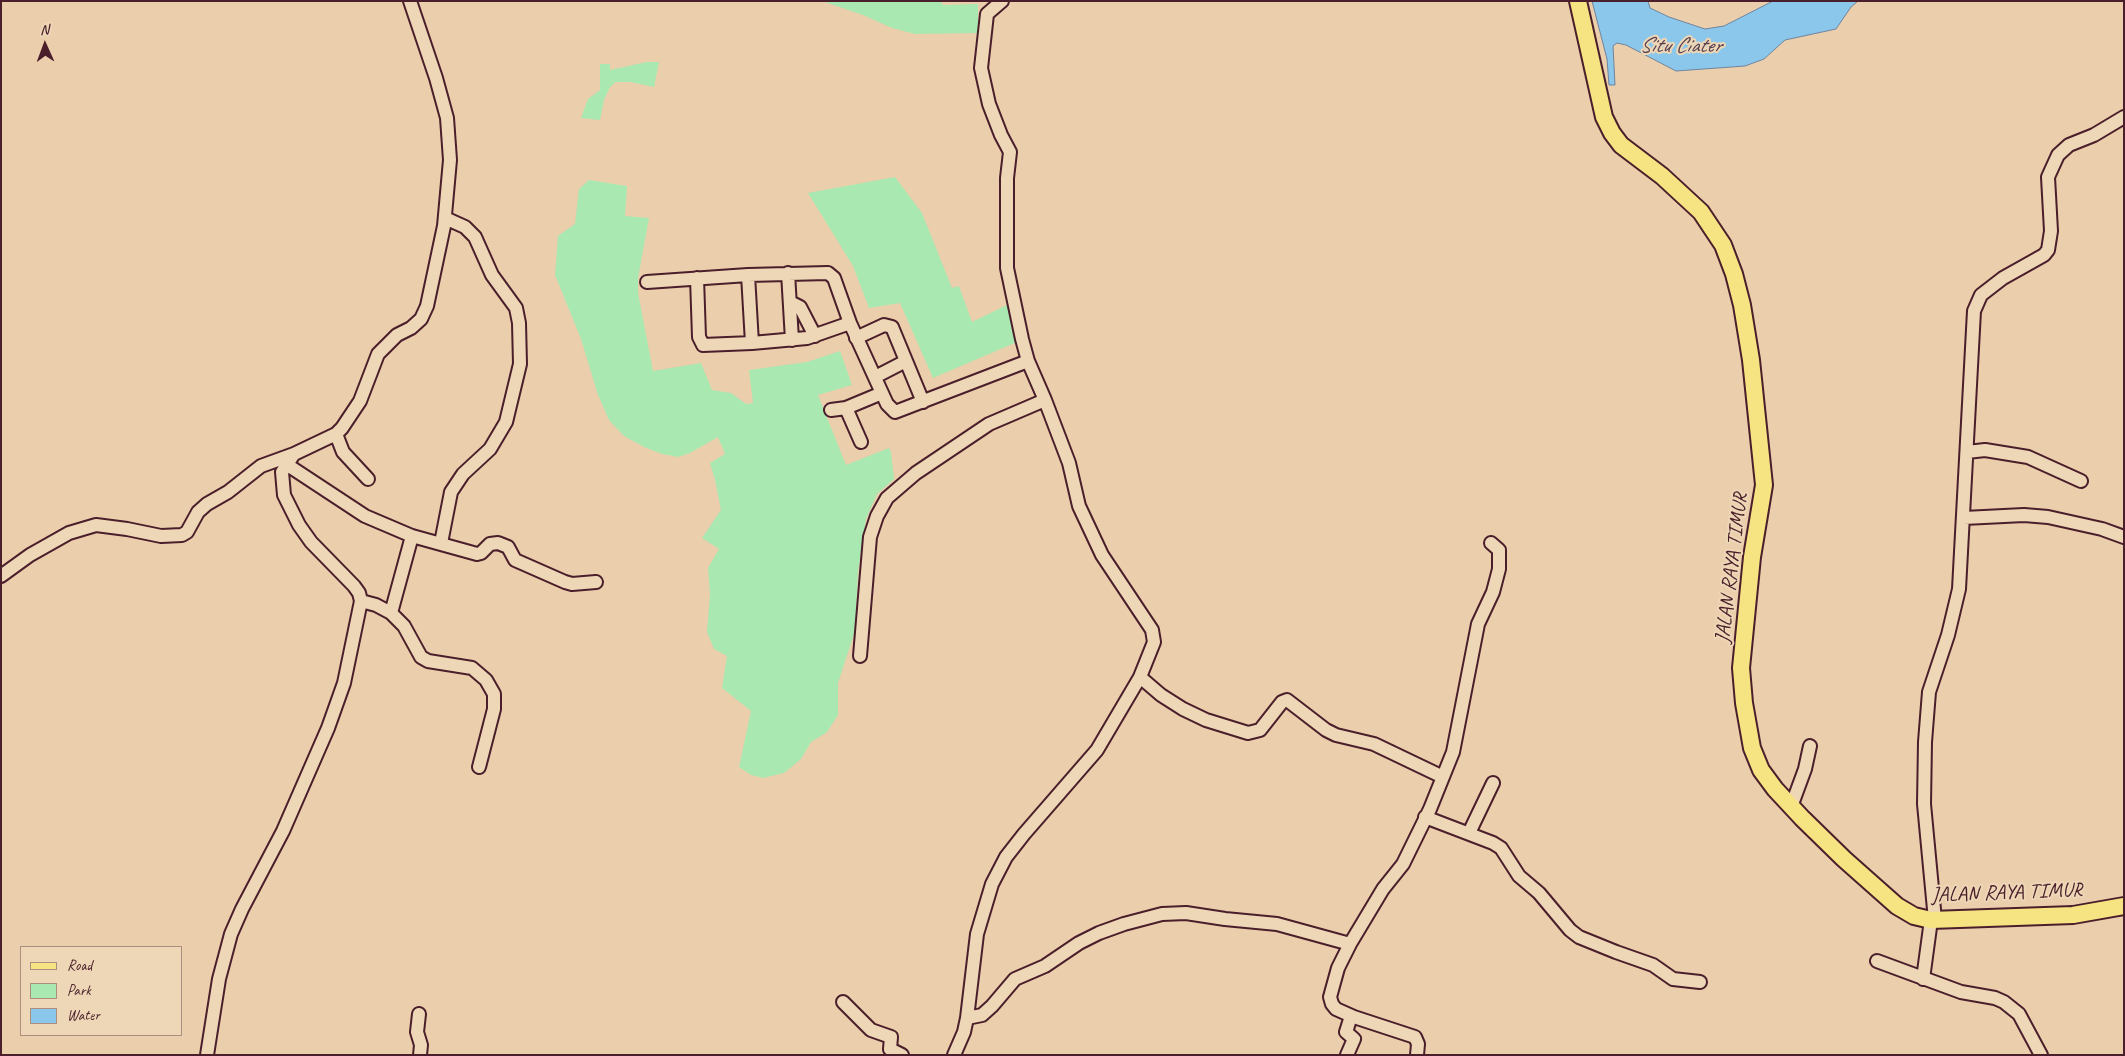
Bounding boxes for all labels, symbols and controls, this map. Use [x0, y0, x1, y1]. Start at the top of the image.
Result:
north arrow [20, 20, 70, 70]
text: N [40, 21, 49, 38]
water label: Situ Ciater [1639, 33, 1721, 59]
street label: JALAN RAYA TIMUR [1710, 491, 1754, 645]
street label: JALAN RAYA TIMUR [1931, 878, 2083, 908]
legend [20, 946, 182, 1036]
text: Road [67, 956, 92, 975]
text: Park [67, 981, 91, 1000]
text: Water [67, 1006, 100, 1025]

